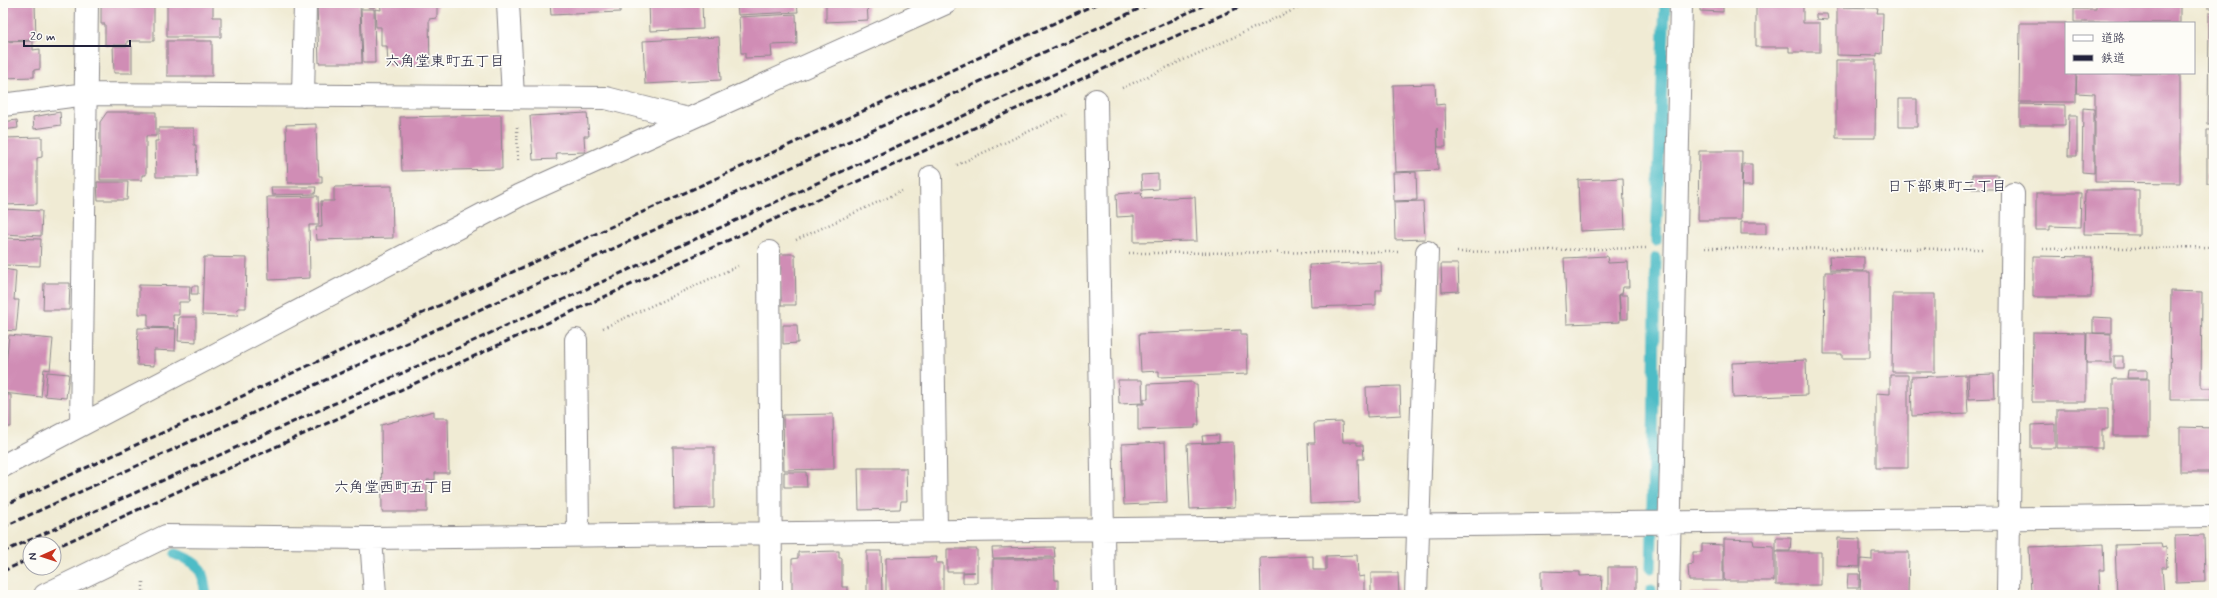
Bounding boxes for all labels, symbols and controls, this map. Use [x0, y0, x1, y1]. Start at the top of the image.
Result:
scale bar [24, 22, 130, 48]
legend [2065, 22, 2195, 74]
text: 20 m [30, 29, 56, 45]
text: 道路 [2101, 31, 2125, 47]
text: 鉄道 [2101, 51, 2125, 67]
district label: 六角堂東町五丁目 [385, 52, 505, 72]
district label: 日下部東町二丁目 [1887, 177, 2007, 197]
district label: 六角堂西町五丁目 [334, 478, 454, 498]
north arrow [22, 536, 62, 576]
text: N [26, 552, 40, 560]

